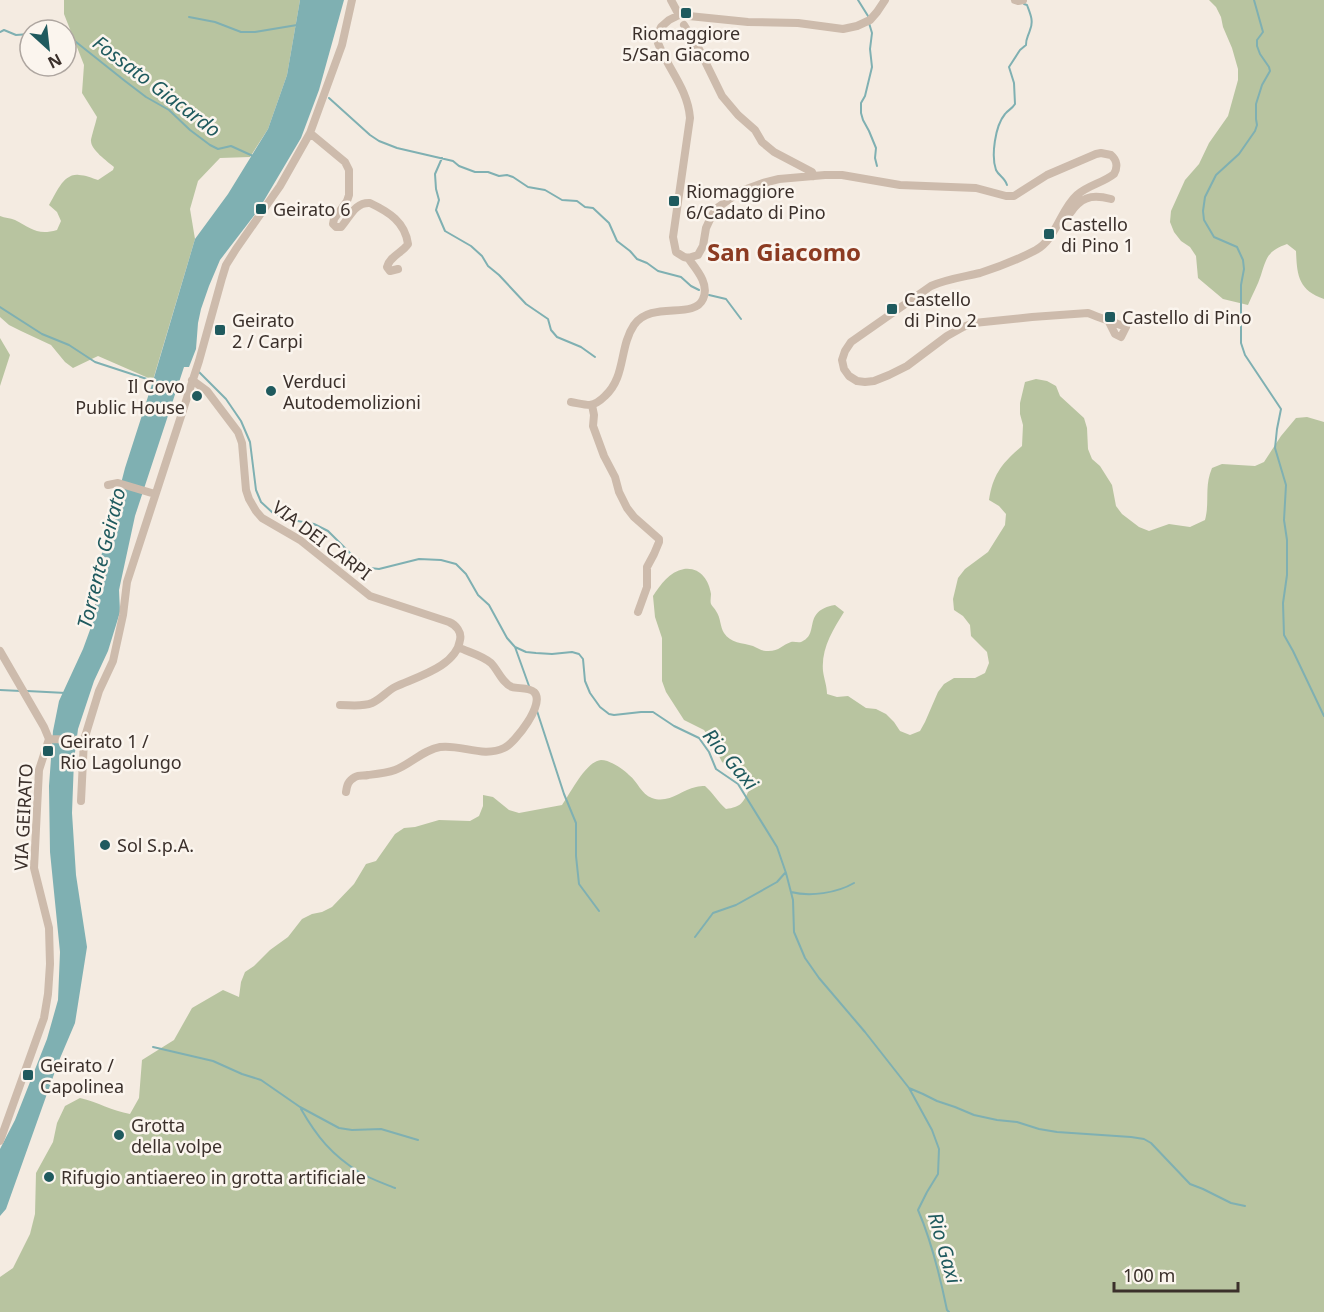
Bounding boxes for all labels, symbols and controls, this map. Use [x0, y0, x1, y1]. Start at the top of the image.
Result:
marker: Riomaggiore 5/San Giacomo [679, 6, 693, 20]
north arrow [18, 18, 78, 78]
place label: Riomaggiore 5/San Giacomo [622, 21, 750, 66]
water label: Fossato Giacardo [88, 29, 226, 143]
text: N [44, 49, 66, 74]
place label: Riomaggiore 6/Cadato di Pino [686, 179, 826, 224]
marker: Riomaggiore 6/Cadato di Pino [667, 194, 681, 208]
place label: Geirato 6 [273, 197, 350, 221]
marker: Geirato 6 [254, 202, 268, 216]
place label: Castello di Pino 1 [1061, 212, 1134, 257]
marker: Castello di Pino 1 [1042, 227, 1056, 241]
district label: San Giacomo [707, 235, 861, 268]
place label: Castello di Pino 2 [904, 287, 977, 332]
marker: Castello di Pino 2 [885, 302, 899, 316]
place label: Castello di Pino [1122, 305, 1252, 329]
place label: Geirato 2 / Carpi [232, 308, 303, 353]
marker: Castello di Pino [1103, 310, 1117, 324]
marker: Geirato 2 / Carpi [213, 323, 227, 337]
place label: Verduci Autodemolizioni [283, 369, 421, 414]
place label: Il Covo Public House [75, 374, 185, 419]
marker: Verduci Autodemolizioni [264, 384, 278, 398]
marker: Il Covo Public House [190, 389, 204, 403]
water label: Torrente Geirato [70, 485, 132, 631]
street label: VIA DEI CARPI [268, 495, 376, 585]
water label: Rio Gaxi [697, 722, 765, 796]
place label: Geirato 1 / Rio Lagolungo [60, 729, 182, 774]
marker: Geirato 1 / Rio Lagolungo [41, 744, 55, 758]
street label: VIA GEIRATO [8, 763, 38, 871]
place label: Sol S.p.A. [117, 833, 194, 857]
marker: Sol S.p.A. [98, 838, 112, 852]
place label: Geirato / Capolinea [40, 1053, 124, 1098]
marker: Geirato / Capolinea [21, 1068, 35, 1082]
place label: Grotta della volpe [131, 1113, 222, 1158]
marker: Grotta della volpe [112, 1128, 126, 1142]
place label: Rifugio antiaereo in grotta artificiale [61, 1165, 366, 1189]
marker: Rifugio antiaereo in grotta artificiale [42, 1170, 56, 1184]
water label: Rio Gaxi [922, 1209, 968, 1288]
scale bar [1114, 1255, 1238, 1293]
text: 100 m [1123, 1263, 1175, 1287]

